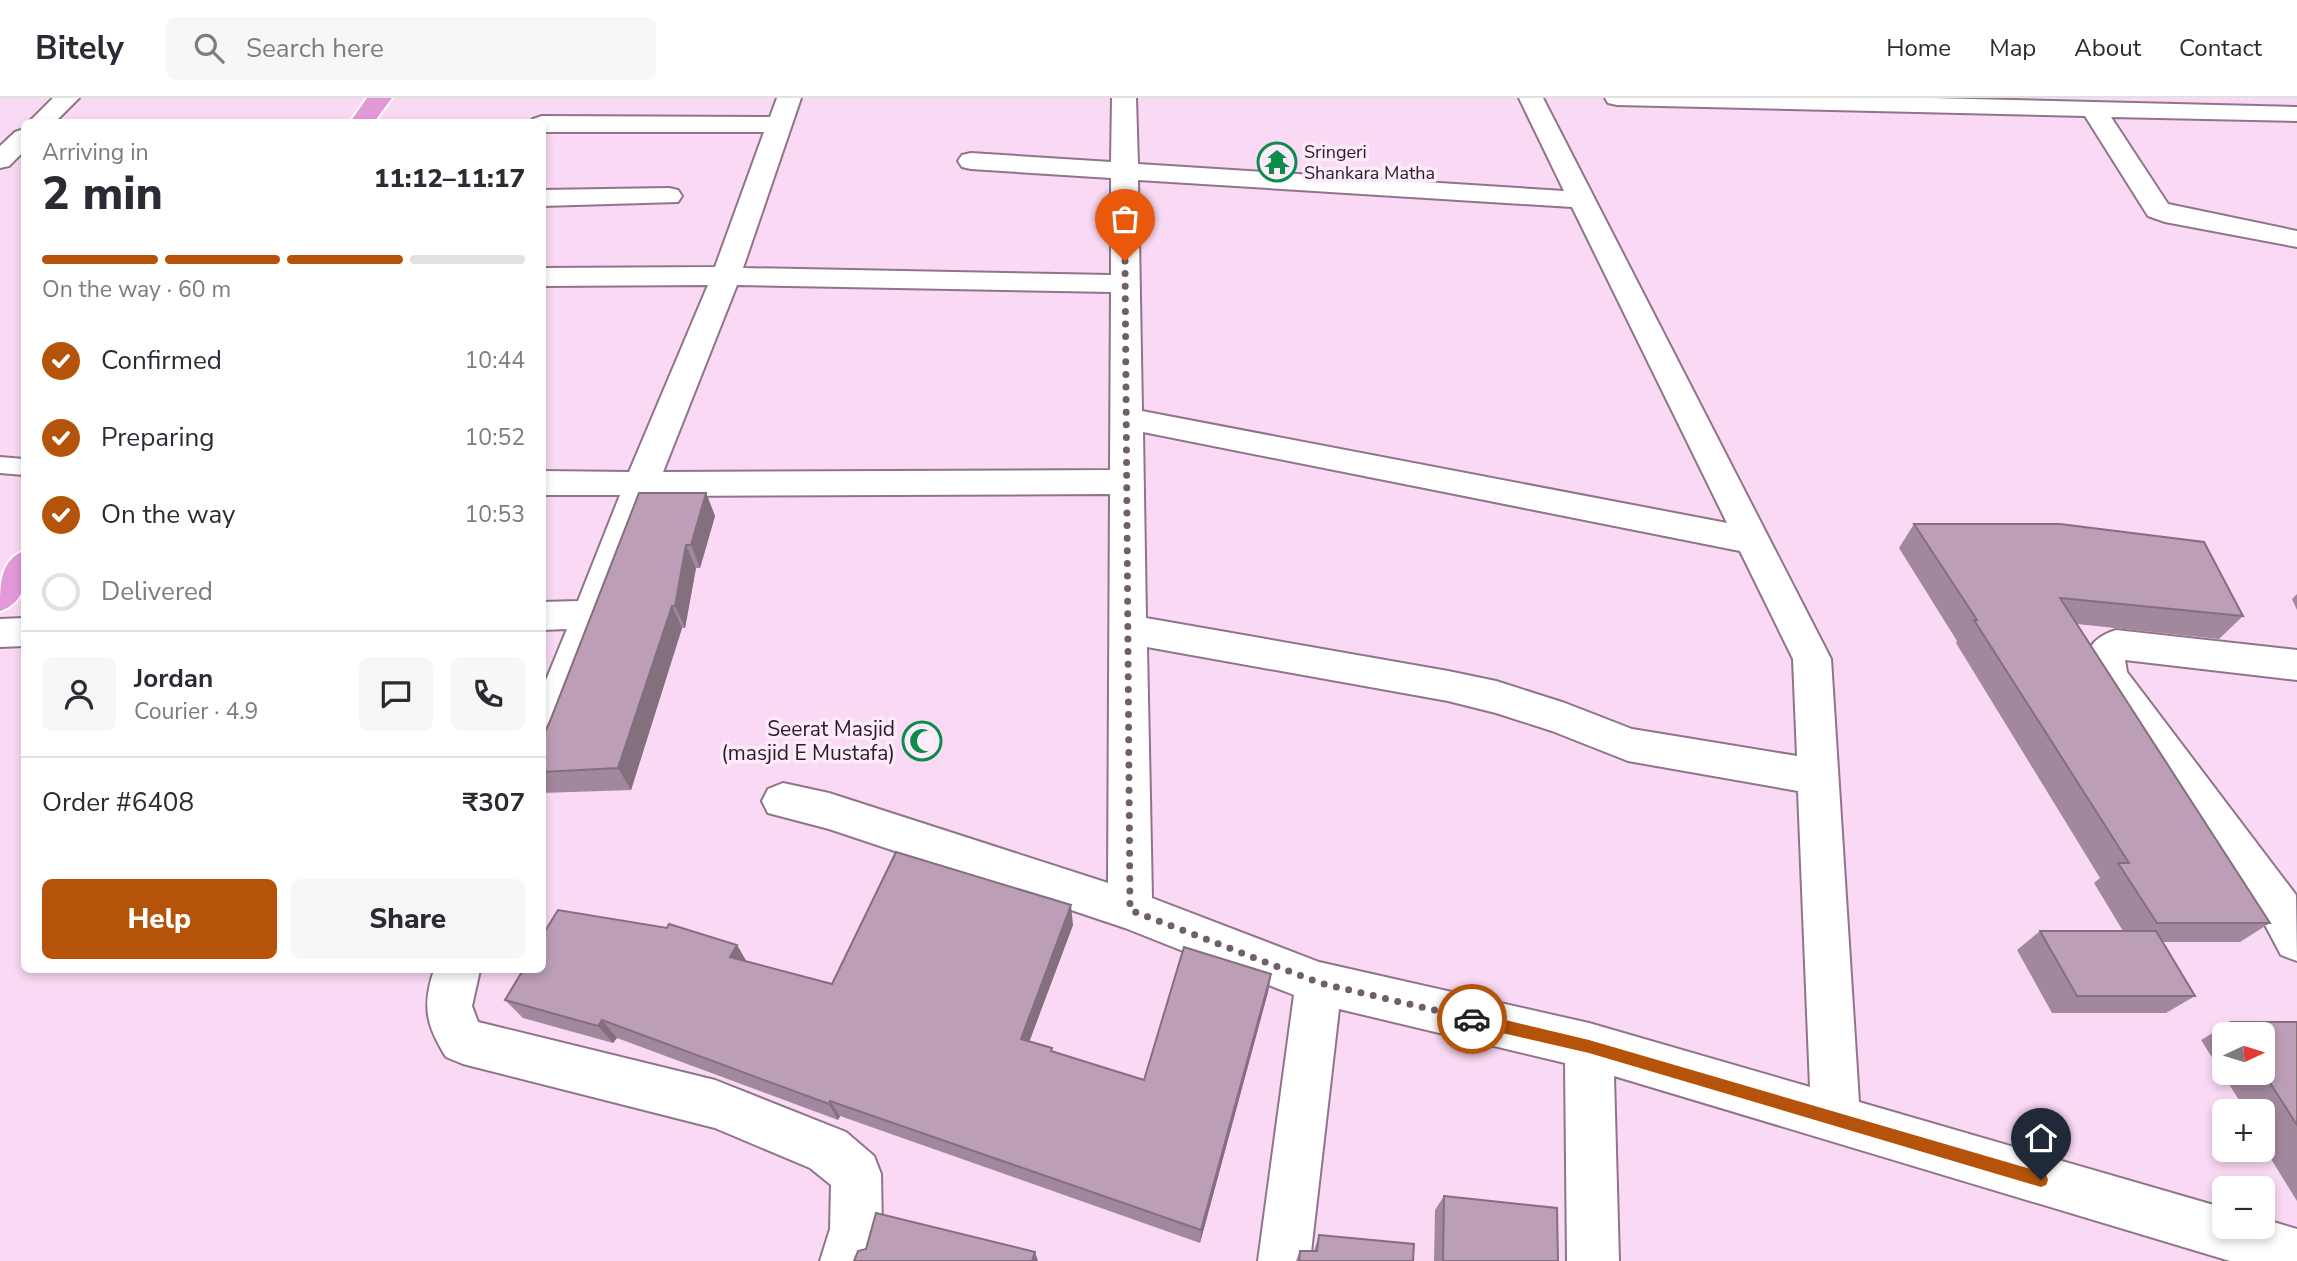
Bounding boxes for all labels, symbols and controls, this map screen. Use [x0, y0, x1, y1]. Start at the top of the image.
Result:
search box [166, 17, 656, 80]
text: Bitely [35, 26, 124, 71]
icon: search [190, 29, 228, 67]
text: Search here [246, 31, 384, 66]
text: Home [1886, 32, 1951, 64]
text: Map [1989, 32, 2036, 64]
text: About [2074, 32, 2141, 64]
text: Contact [2179, 32, 2262, 64]
text: Arriving in [42, 137, 149, 168]
place label: Sringeri Shankara Matha [1304, 140, 1435, 185]
temple icon: Sringeri Shankara Matha [1256, 141, 1298, 183]
text: 11:12–11:17 [374, 161, 525, 196]
text: 2 min [42, 162, 163, 225]
pin [1095, 189, 1155, 261]
icon: bag [1106, 200, 1144, 238]
text: On the way · 60 m [42, 274, 231, 305]
icon: check [42, 342, 80, 380]
text: Confirmed [101, 343, 222, 378]
text: 10:44 [465, 345, 525, 376]
icon: check [42, 419, 80, 457]
text: Preparing [101, 420, 214, 455]
text: 10:52 [465, 422, 525, 453]
icon: check [42, 496, 80, 534]
text: On the way [101, 497, 235, 532]
text: 10:53 [465, 499, 525, 530]
text: Delivered [101, 574, 213, 609]
button: person [42, 657, 116, 731]
button: chat [359, 657, 433, 731]
button: phone [451, 657, 525, 731]
text: Jordan [134, 661, 213, 696]
text: Courier · 4.9 [134, 696, 258, 727]
place label: Seerat Masjid (masjid E Mustafa) [721, 715, 895, 767]
mosque icon: Seerat Masjid (masjid E Mustafa) [901, 720, 943, 762]
text: Order #6408 [42, 785, 194, 820]
text: ₹307 [463, 785, 525, 820]
button: Help [42, 879, 277, 959]
button: Share [291, 879, 525, 959]
courier [1437, 984, 1507, 1054]
icon: car [1453, 1000, 1491, 1038]
north arrow [2212, 1022, 2275, 1085]
map controls [2212, 1022, 2275, 1239]
button: + [2212, 1099, 2275, 1162]
pin [2011, 1108, 2071, 1180]
icon: home [2022, 1119, 2060, 1157]
button: − [2212, 1176, 2275, 1239]

